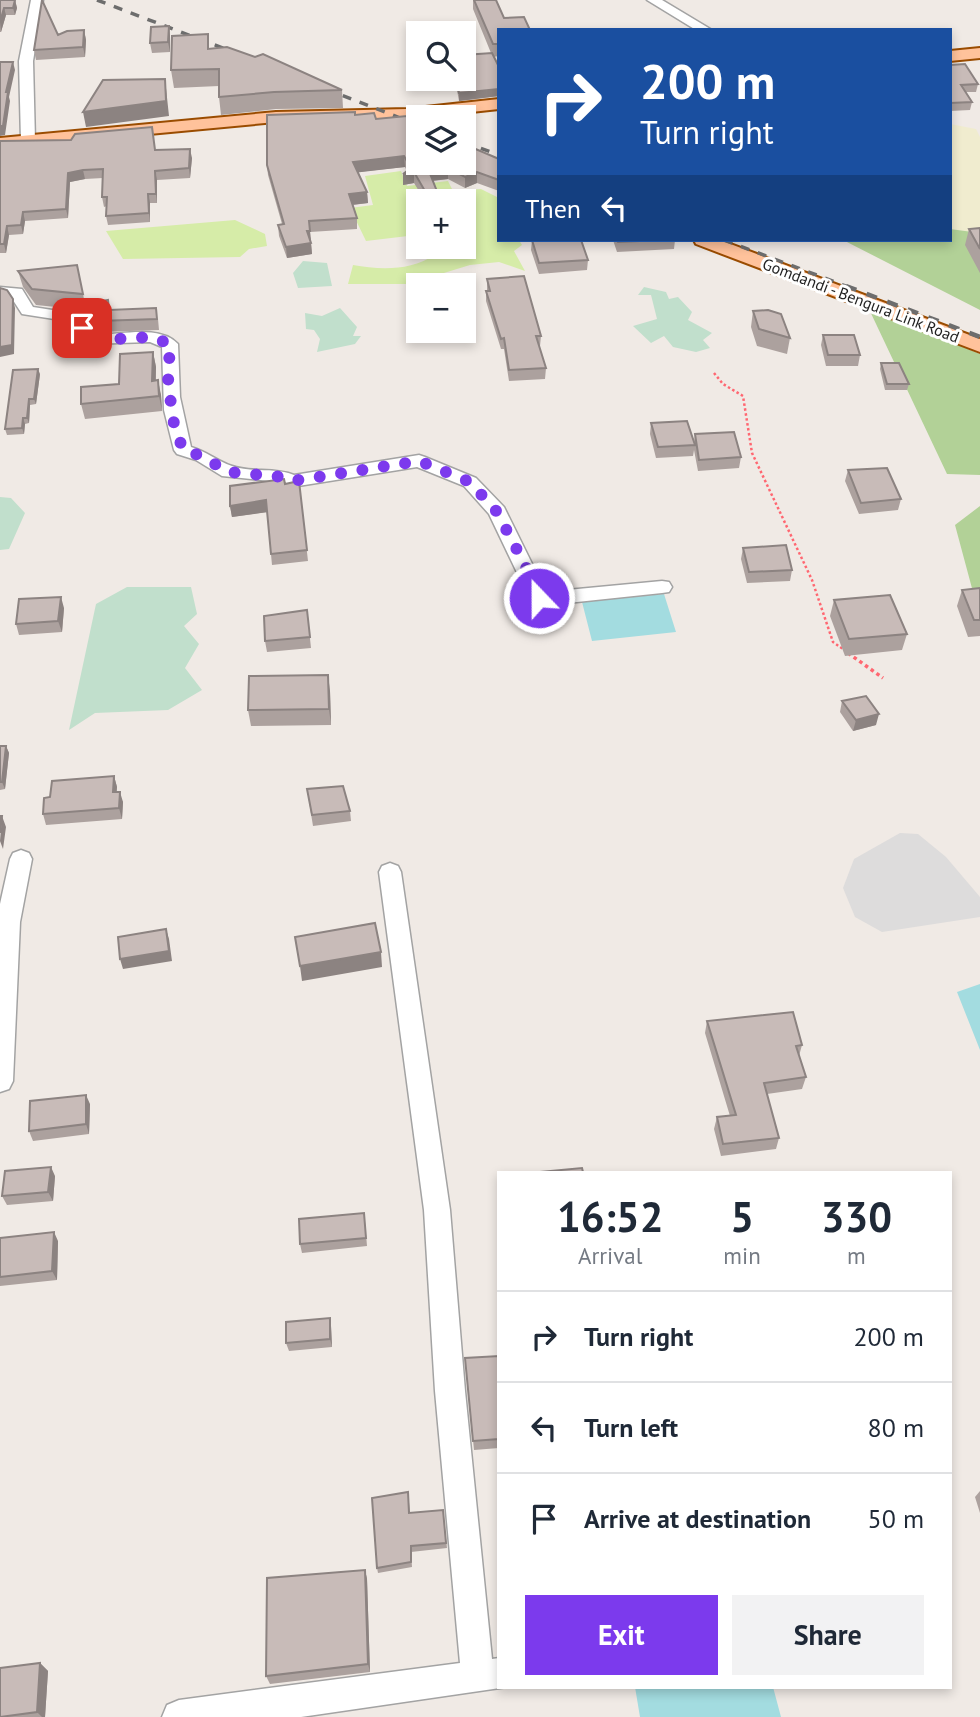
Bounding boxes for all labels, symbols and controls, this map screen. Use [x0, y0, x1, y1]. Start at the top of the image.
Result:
map controls [406, 21, 476, 343]
button: search [406, 21, 476, 91]
text: 200 m [640, 49, 775, 113]
icon: right [525, 56, 616, 147]
button: layers [406, 105, 476, 175]
text: Turn right [640, 111, 774, 153]
button: + [406, 189, 476, 259]
icon: left [595, 189, 633, 227]
text: Then [525, 192, 581, 225]
street label: Gomdandi - Bengura Link Road [760, 253, 962, 347]
button: − [406, 273, 476, 343]
pin [52, 298, 112, 358]
icon: arrive [63, 309, 101, 347]
position arrow [502, 561, 576, 635]
text: 16:52 [557, 1189, 663, 1244]
text: 5 [730, 1189, 754, 1244]
text: 330 [821, 1189, 892, 1244]
text: Arrival [578, 1241, 642, 1270]
text: min [723, 1241, 761, 1270]
text: m [847, 1241, 866, 1270]
icon: right [525, 1318, 563, 1356]
text: Turn right [584, 1320, 693, 1353]
text: 200 m [853, 1320, 924, 1353]
icon: left [525, 1409, 563, 1447]
text: Turn left [584, 1411, 678, 1444]
text: 80 m [868, 1411, 924, 1444]
icon: arrive [525, 1500, 563, 1538]
text: Arrive at destination [584, 1502, 811, 1535]
text: 50 m [868, 1502, 924, 1535]
button: Exit [525, 1595, 718, 1675]
button: Share [732, 1595, 924, 1675]

